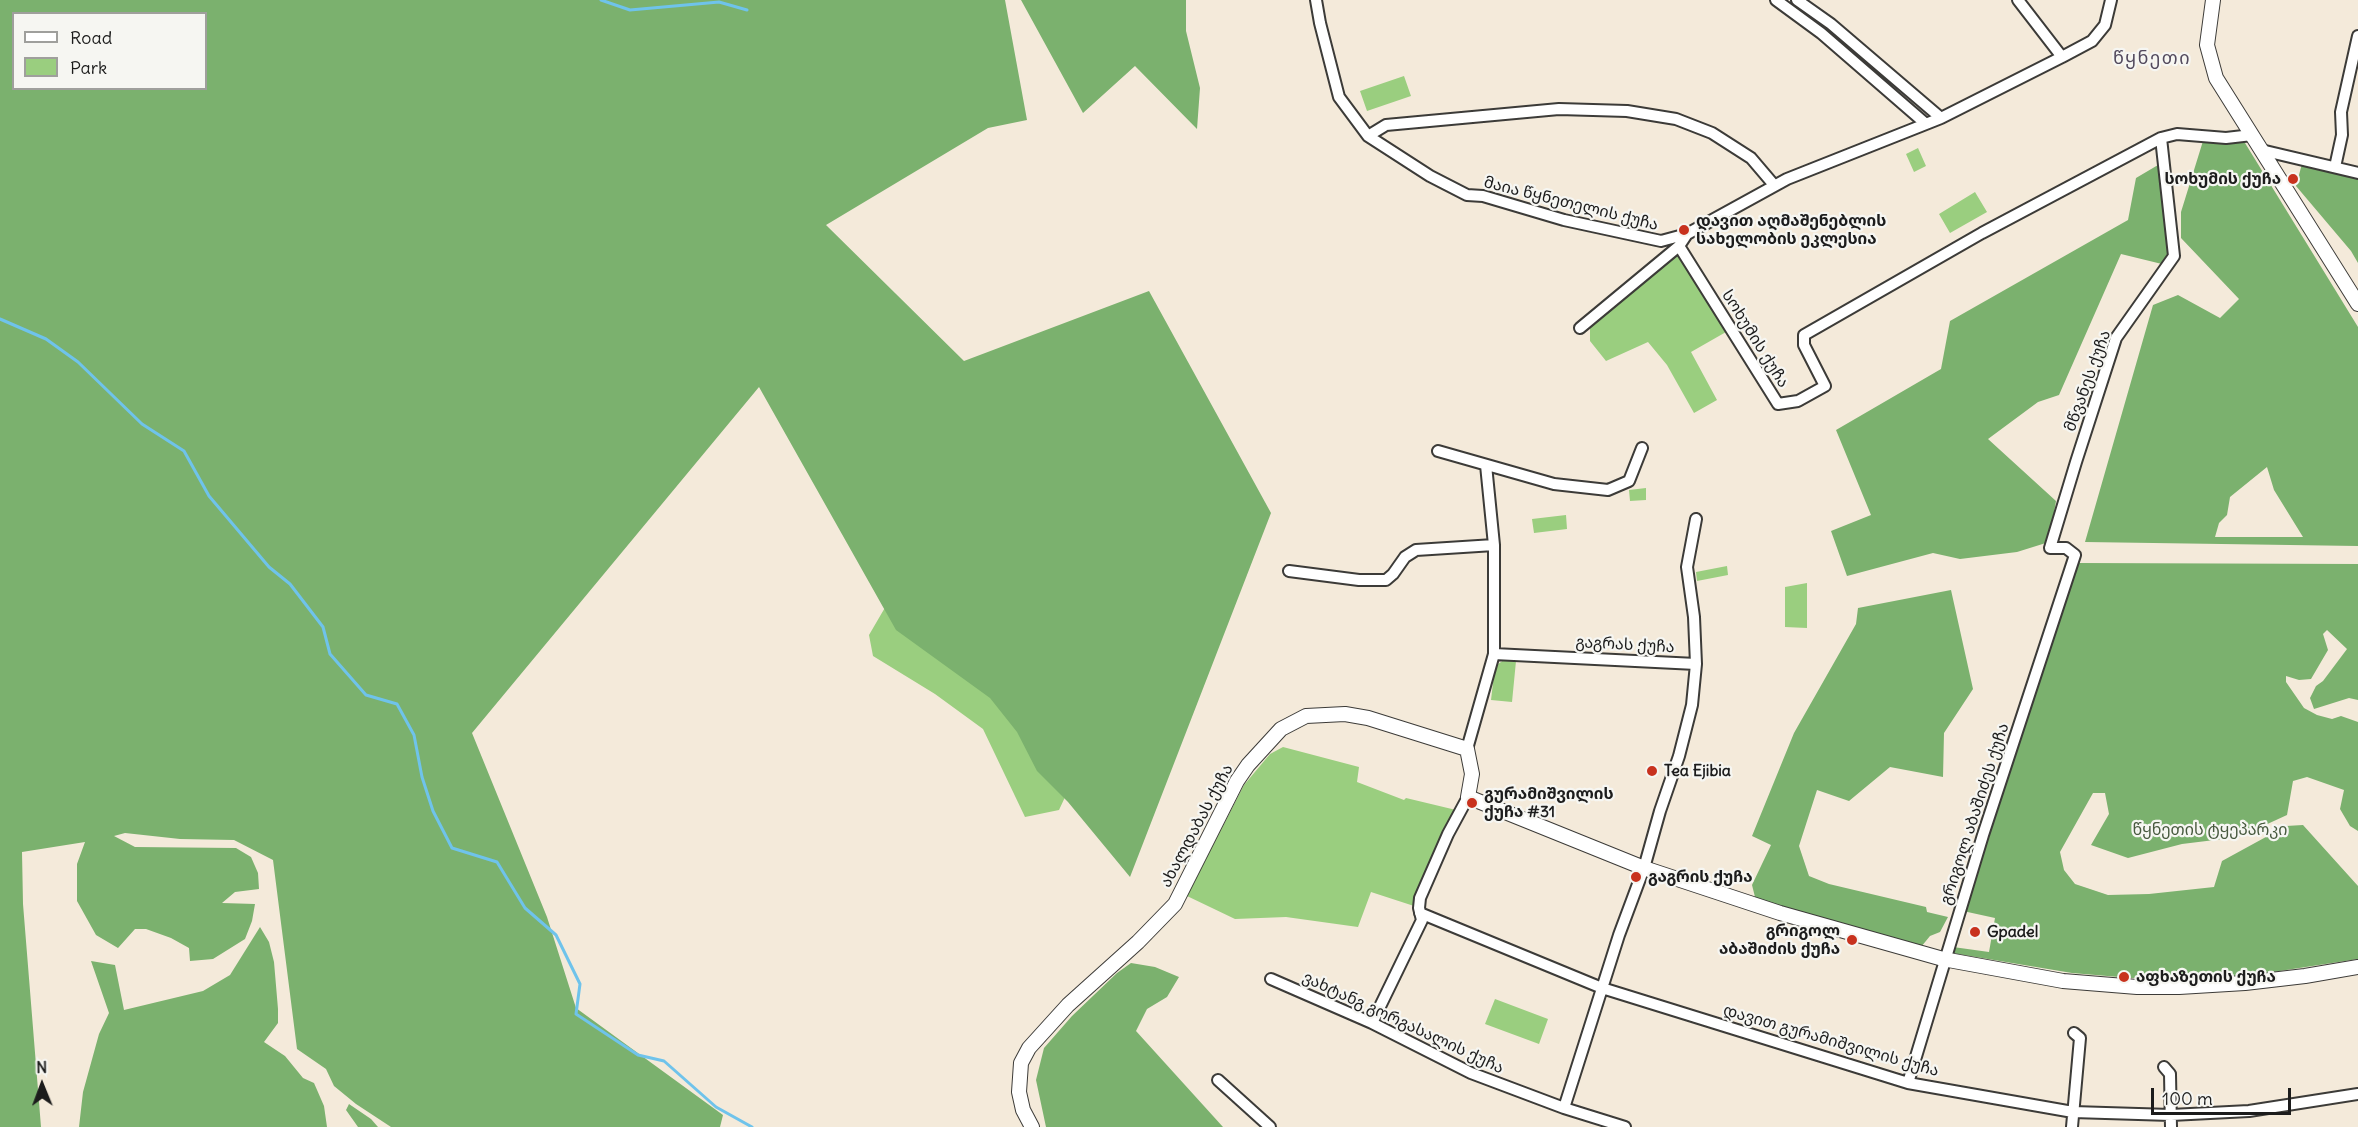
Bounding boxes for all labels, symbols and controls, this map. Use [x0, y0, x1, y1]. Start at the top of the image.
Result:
legend [12, 12, 207, 90]
text: Road [70, 26, 112, 49]
district label: წყნეთი [2113, 48, 2191, 70]
text: Park [70, 56, 107, 79]
place label: სოხუმის ქუჩა [2164, 169, 2281, 189]
marker: სოხუმის ქუჩა [2286, 172, 2300, 186]
street label: მაია წყნეთელის ქუჩა [1482, 173, 1660, 235]
place label: დავით აღმაშენებლის სახელობის ეკლესია [1696, 211, 1886, 249]
marker: დავით აღმაშენებლის სახელობის ეკლესია [1677, 223, 1691, 237]
street label: სოხუმის ქუჩა [1717, 287, 1793, 391]
street label: მწვანეს ქუჩა [2061, 328, 2115, 434]
street label: გაგრას ქუჩა [1575, 633, 1675, 657]
street label: გრიგოლ აბაშიძეს ქუჩა [1937, 721, 2013, 907]
street label: ახალდაბას ქუჩა [1156, 761, 1238, 891]
place label: Tea Ejibia [1664, 761, 1731, 781]
marker: Tea Ejibia [1645, 764, 1659, 778]
place label: გურამიშვილის ქუჩა #31 [1484, 784, 1614, 822]
marker: გურამიშვილის ქუჩა #31 [1465, 796, 1479, 810]
park label: წყნეთის ტყეპარკი [2132, 820, 2288, 840]
place label: გაგრის ქუჩა [1648, 867, 1753, 887]
marker: გაგრის ქუჩა [1629, 870, 1643, 884]
place label: გრიგოლ აბაშიძის ქუჩა [1719, 921, 1840, 959]
place label: Gpadel [1987, 922, 2038, 942]
marker: Gpadel [1968, 925, 1982, 939]
marker: გრიგოლ აბაშიძის ქუჩა [1845, 933, 1859, 947]
place label: აფხაზეთის ქუჩა [2136, 967, 2276, 987]
street label: ვახტანგ გორგასალის ქუჩა [1299, 968, 1507, 1078]
marker: აფხაზეთის ქუჩა [2117, 970, 2131, 984]
street label: დავით გურამიშვილის ქუჩა [1721, 1001, 1941, 1081]
north arrow [12, 1055, 72, 1115]
text: N [36, 1057, 47, 1077]
scale bar [2154, 1076, 2294, 1114]
text: 100 m [2162, 1087, 2213, 1110]

